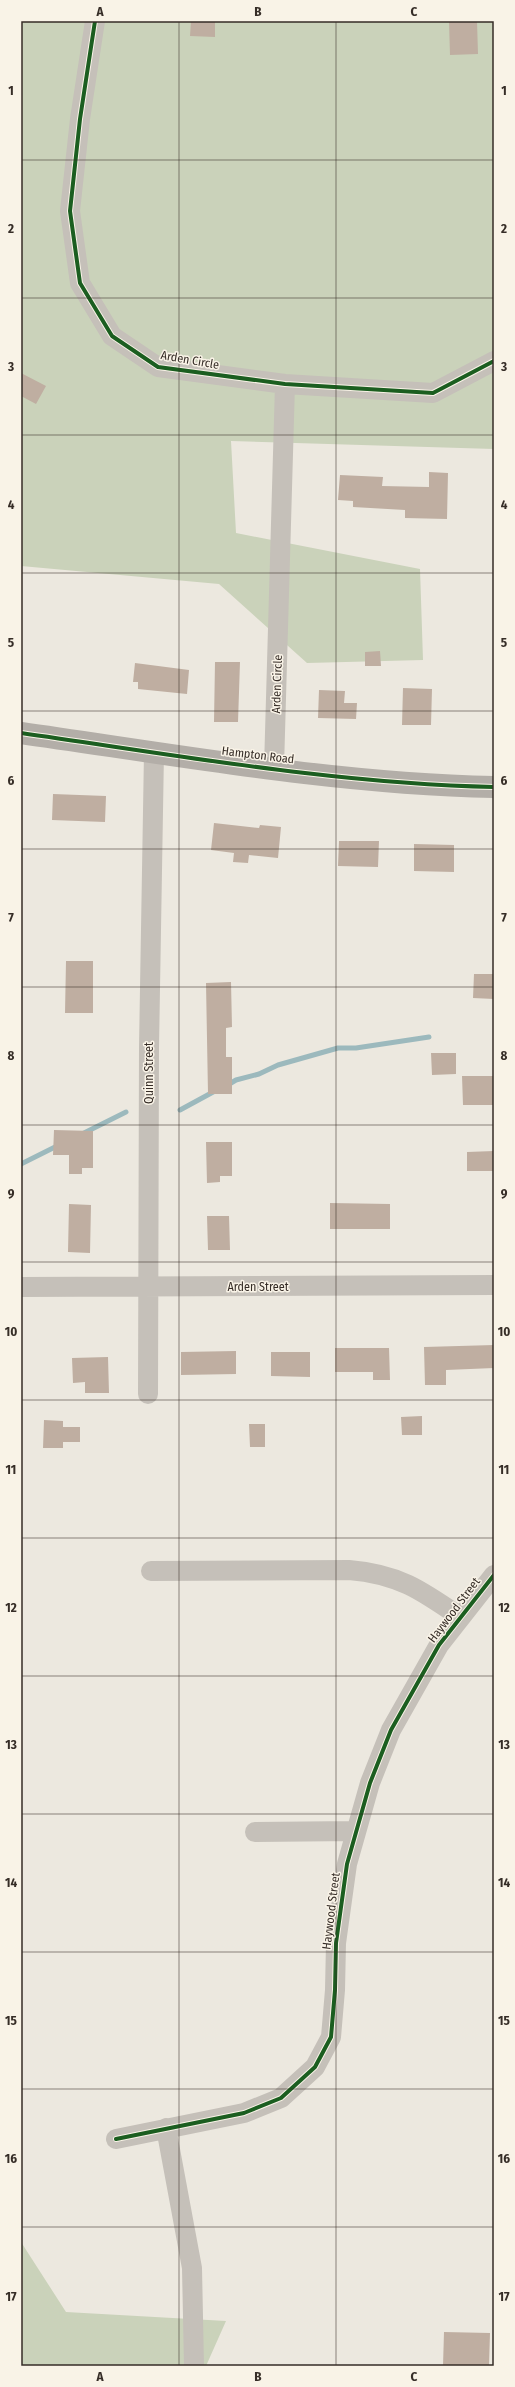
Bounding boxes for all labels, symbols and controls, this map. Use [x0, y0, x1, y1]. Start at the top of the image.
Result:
text: A [95, 4, 104, 19]
text: B [254, 4, 262, 19]
text: C [411, 4, 418, 19]
text: 1 [8, 83, 14, 98]
text: 1 [501, 83, 507, 98]
text: 2 [7, 221, 14, 236]
text: 2 [500, 221, 507, 236]
street label: Arden Circle [160, 348, 220, 372]
text: 3 [7, 359, 14, 374]
text: 3 [500, 359, 507, 374]
text: 4 [8, 497, 15, 512]
text: 4 [501, 497, 508, 512]
text: 5 [8, 635, 14, 650]
text: 5 [501, 635, 507, 650]
street label: Arden Circle [269, 654, 285, 714]
street label: Hampton Road [221, 744, 295, 766]
text: 6 [8, 773, 15, 788]
text: 6 [501, 773, 508, 788]
text: 7 [8, 910, 14, 925]
text: 7 [501, 910, 507, 925]
street label: Quinn Street [142, 1042, 156, 1104]
text: 8 [8, 1048, 15, 1063]
text: 8 [501, 1048, 508, 1063]
text: 9 [8, 1186, 15, 1201]
text: 9 [501, 1186, 508, 1201]
street label: Arden Street [227, 1280, 289, 1294]
text: 10 [5, 1324, 17, 1339]
text: 10 [498, 1324, 510, 1339]
text: 11 [6, 1462, 16, 1477]
text: 11 [499, 1462, 509, 1477]
street label: Haywood Street [425, 1575, 483, 1645]
text: 12 [5, 1600, 17, 1615]
text: 12 [498, 1600, 510, 1615]
text: 13 [5, 1737, 17, 1752]
text: 13 [498, 1737, 510, 1752]
street label: Haywood Street [319, 1872, 343, 1950]
text: 14 [5, 1875, 17, 1890]
text: 14 [498, 1875, 510, 1890]
text: 15 [5, 2013, 17, 2028]
text: 15 [498, 2013, 510, 2028]
text: 16 [5, 2151, 17, 2166]
text: 16 [498, 2151, 510, 2166]
text: 17 [5, 2289, 17, 2304]
text: 17 [498, 2289, 510, 2304]
text: A [95, 2369, 104, 2384]
text: B [254, 2369, 262, 2384]
text: C [411, 2369, 418, 2384]

